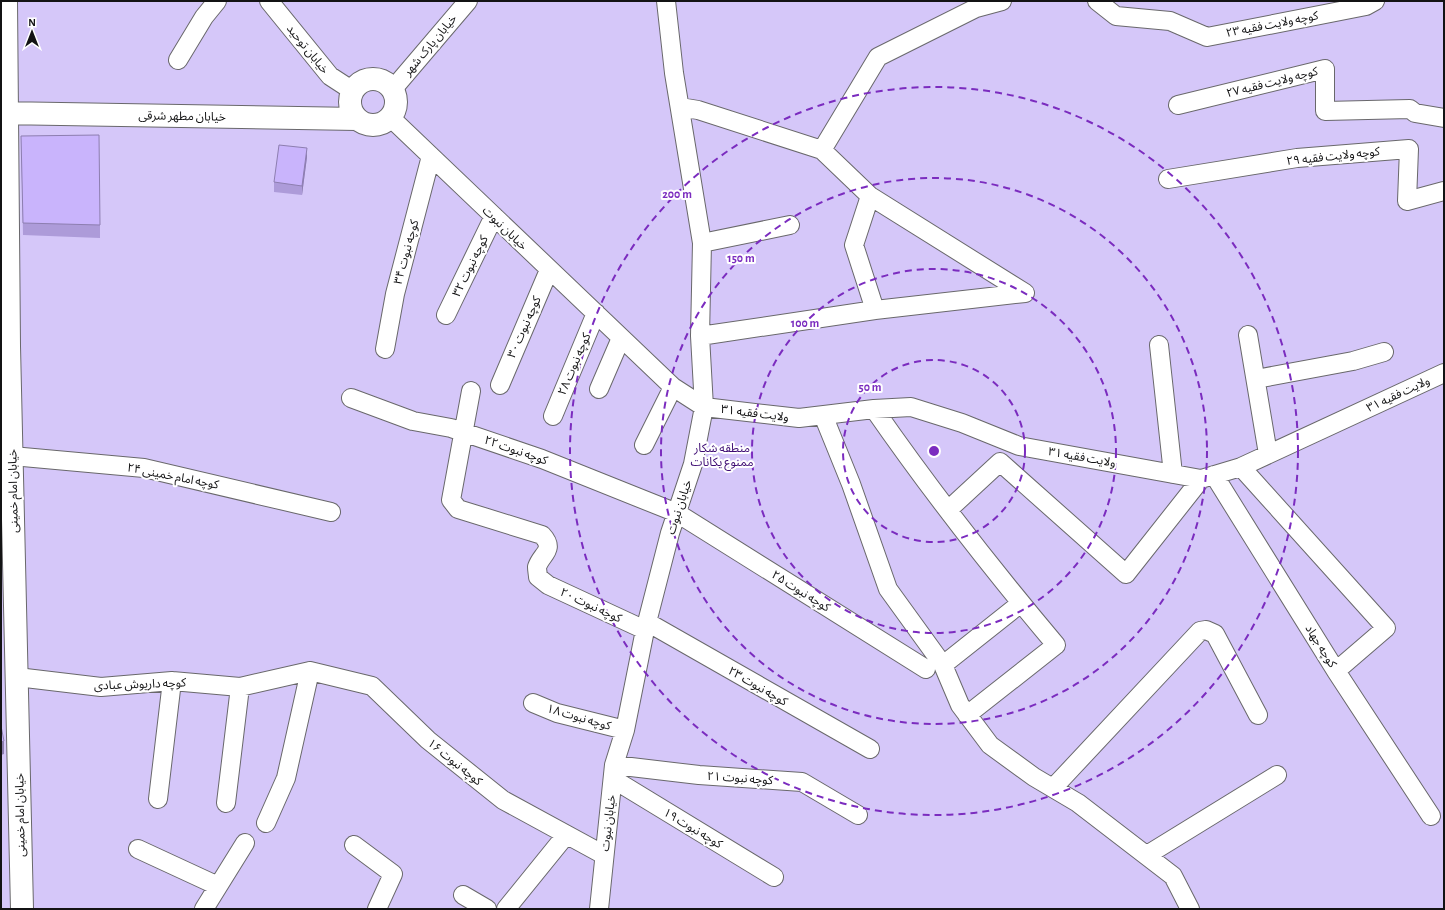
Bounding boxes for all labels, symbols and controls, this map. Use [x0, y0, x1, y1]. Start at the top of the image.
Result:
street label: کوچه ولایت فقیه ۲۳ [1225, 9, 1321, 41]
north arrow [12, 12, 52, 52]
street label: خیابان پارک شهر [400, 12, 461, 80]
text: N [28, 17, 36, 28]
street label: خیابان توحید [284, 22, 331, 76]
street label: کوچه ولایت فقیه ۲۷ [1225, 65, 1320, 101]
street label: خیابان مطهر شرقی [138, 109, 226, 124]
street label: کوچه ولایت فقیه ۲۹ [1286, 145, 1382, 169]
text: 200 m [662, 188, 692, 200]
street label: خیابان نبوت [480, 204, 530, 253]
street label: کوچه نبوت ۳۴ [392, 217, 423, 286]
street label: کوچه نبوت ۳۲ [450, 233, 492, 299]
text: 150 m [727, 252, 755, 264]
street label: کوچه نبوت ۳۰ [505, 293, 545, 360]
text: 100 m [791, 317, 819, 329]
street label: کوچه نبوت ۲۸ [556, 330, 595, 398]
street label: ولایت فقیه ۳۱ [1364, 374, 1432, 415]
text: 50 m [859, 381, 882, 393]
street label: ولایت فقیه ۳۱ [720, 403, 790, 424]
street label: کوچه نبوت ۲۲ [482, 434, 550, 469]
park label: منطقه شکار ممنوع یکانات [691, 442, 753, 471]
centre of rings [927, 444, 941, 458]
street label: ولایت فقیه ۳۱ [1047, 445, 1117, 470]
street label: خیابان امام خمینی [6, 449, 23, 533]
street label: کوچه امام خمینی ۲۴ [126, 461, 221, 494]
street label: خیابان نبوت [665, 478, 695, 536]
street label: کوچه نبوت ۲۵ [769, 568, 833, 616]
street label: کوچه نبوت ۲۰ [558, 586, 624, 627]
street label: کوچه جهاد [1302, 623, 1339, 671]
street label: کوچه نبوت ۲۳ [725, 664, 791, 710]
street label: کوچه داریوش عبادی [94, 676, 187, 694]
street label: کوچه نبوت ۱۸ [545, 702, 613, 734]
street label: کوچه نبوت ۱۶ [424, 737, 485, 790]
street label: کوچه نبوت ۲۱ [706, 770, 774, 788]
street label: خیابان امام خمینی [13, 773, 30, 857]
street label: خیابان نبوت [599, 794, 618, 852]
street label: کوچه نبوت ۱۹ [661, 806, 725, 852]

